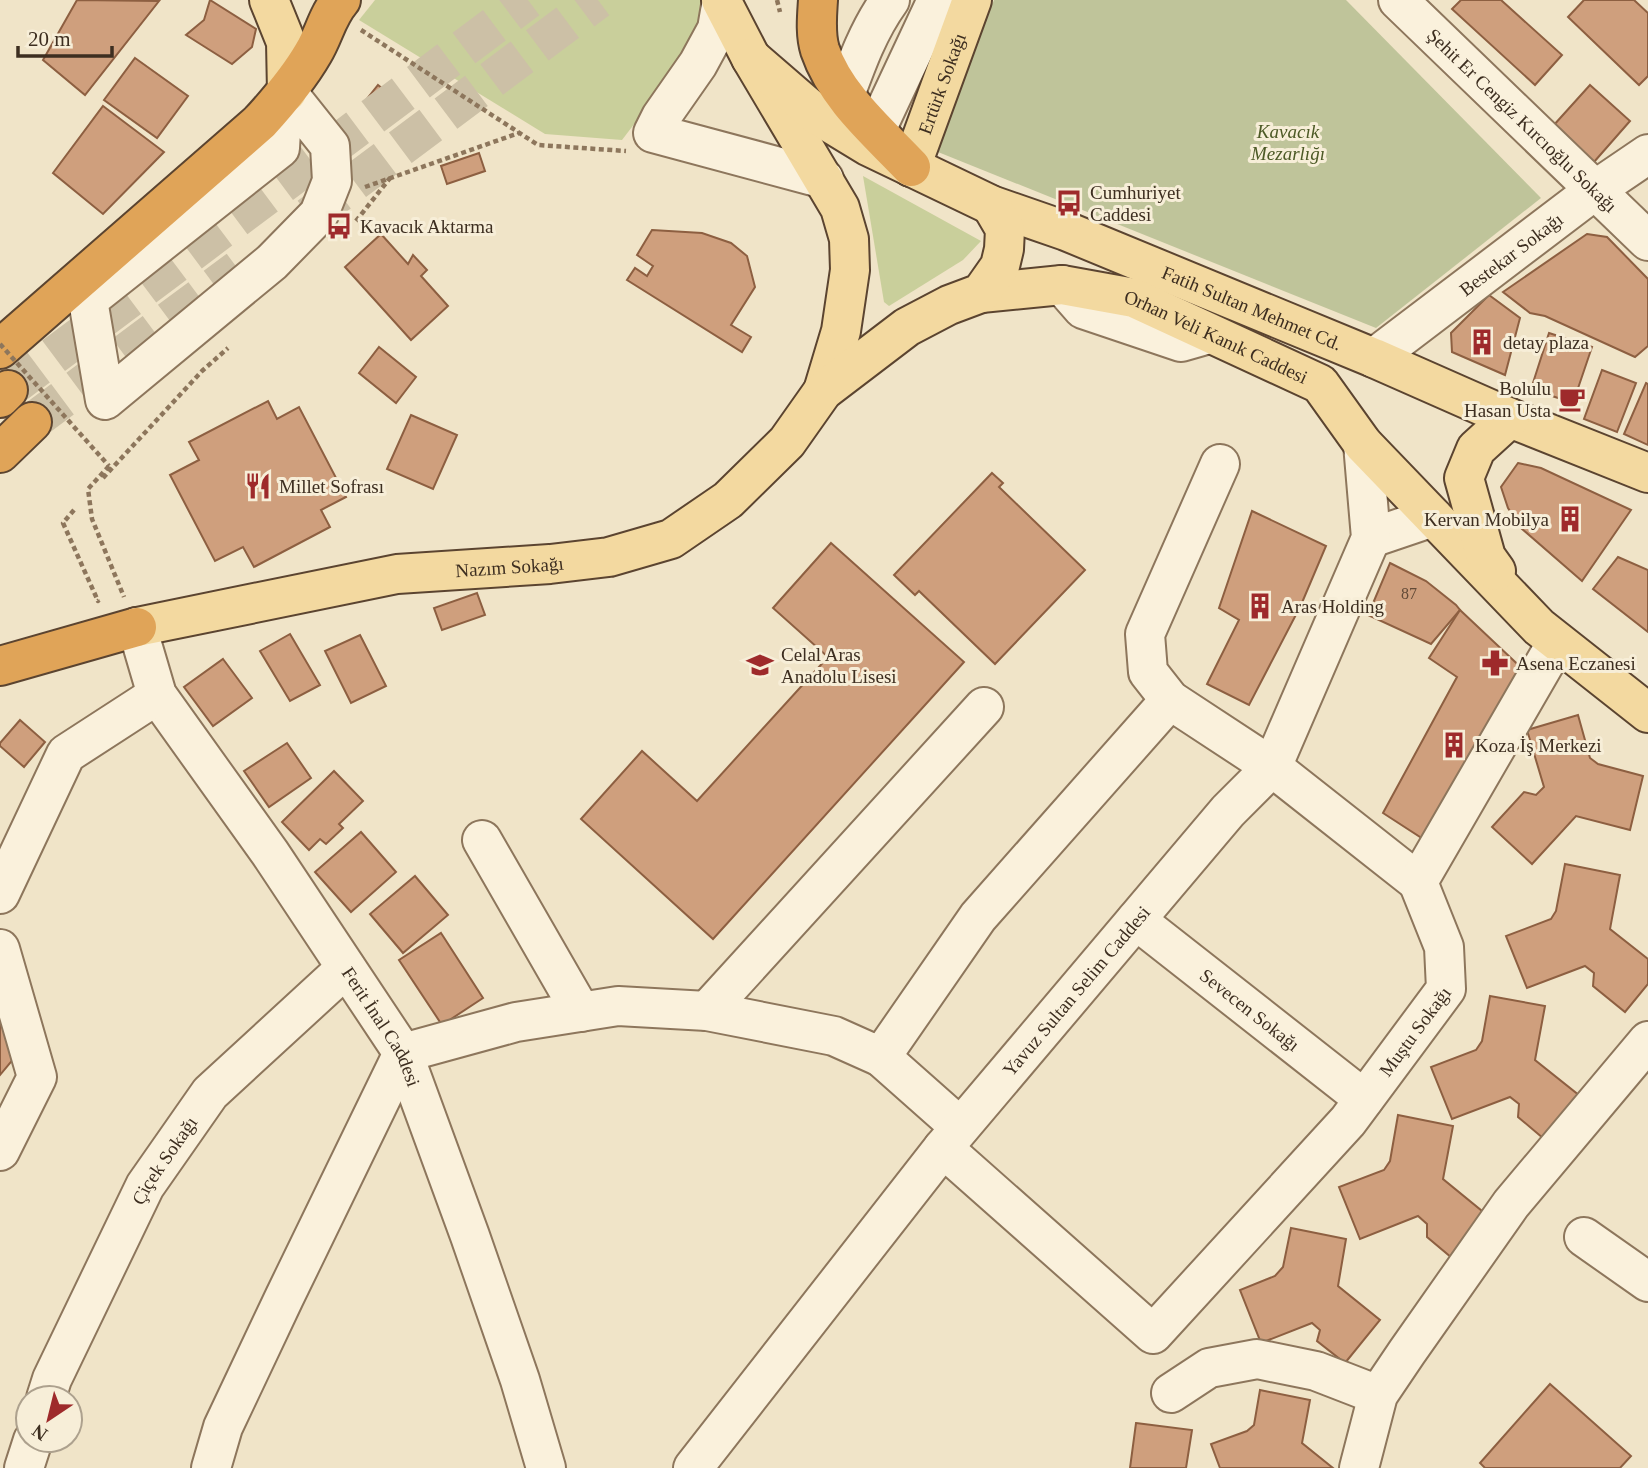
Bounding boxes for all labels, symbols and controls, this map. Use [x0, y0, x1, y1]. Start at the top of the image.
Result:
scale bar [18, 14, 112, 58]
street label: Şehit Er Cengiz Kırcıoğlu Sokağı [1423, 24, 1622, 216]
text: 20 m [28, 27, 71, 51]
street label: Ertürk Sokağı [913, 30, 970, 137]
park label: Kavacık Mezarlığı [1250, 121, 1325, 164]
place label: Cumhuriyet Caddesi [1090, 182, 1181, 225]
bus stop icon: Cumhuriyet Caddesi [1054, 188, 1084, 218]
street label: Bestekar Sokağı [1455, 208, 1567, 300]
bus stop icon: Kavacık Aktarma [324, 211, 354, 241]
place label: Kavacık Aktarma [360, 216, 494, 237]
street label: Fatih Sultan Mehmet Cd. [1159, 261, 1345, 354]
street label: Orhan Veli Kanık Caddesi [1123, 286, 1311, 387]
building icon: detay plaza [1467, 327, 1497, 357]
place label: detay plaza [1503, 332, 1590, 353]
place label: Bolulu Hasan Usta [1464, 378, 1552, 421]
cafe icon: Bolulu Hasan Usta [1557, 384, 1587, 414]
restaurant icon: Millet Sofrası [243, 471, 273, 501]
place label: Millet Sofrası [279, 476, 384, 497]
building icon: Kervan Mobilya [1555, 504, 1585, 534]
place label: Kervan Mobilya [1424, 509, 1550, 530]
street label: Nazım Sokağı [455, 552, 565, 581]
house number: 87 [1401, 585, 1417, 602]
building icon: Aras Holding [1245, 591, 1275, 621]
place label: Aras Holding [1281, 596, 1384, 617]
place label: Celal Aras Anadolu Lisesi [781, 644, 897, 687]
pharmacy icon: Asena Eczanesi [1480, 648, 1510, 678]
school or university icon: Celal Aras Anadolu Lisesi [745, 650, 775, 680]
place label: Asena Eczanesi [1516, 653, 1636, 674]
building icon: Koza İş Merkezi [1439, 730, 1469, 760]
place label: Koza İş Merkezi [1475, 735, 1602, 756]
street label: Yavuz Sultan Selim Caddesi [998, 901, 1154, 1080]
street label: Ferit İnal Caddesi [338, 963, 425, 1089]
street label: Sevecen Sokağı [1196, 964, 1304, 1055]
street label: Muştu Sokağı [1375, 982, 1455, 1080]
street label: Çiçek Sokağı [127, 1112, 201, 1208]
north arrow [14, 1384, 84, 1454]
text: N [28, 1420, 51, 1445]

